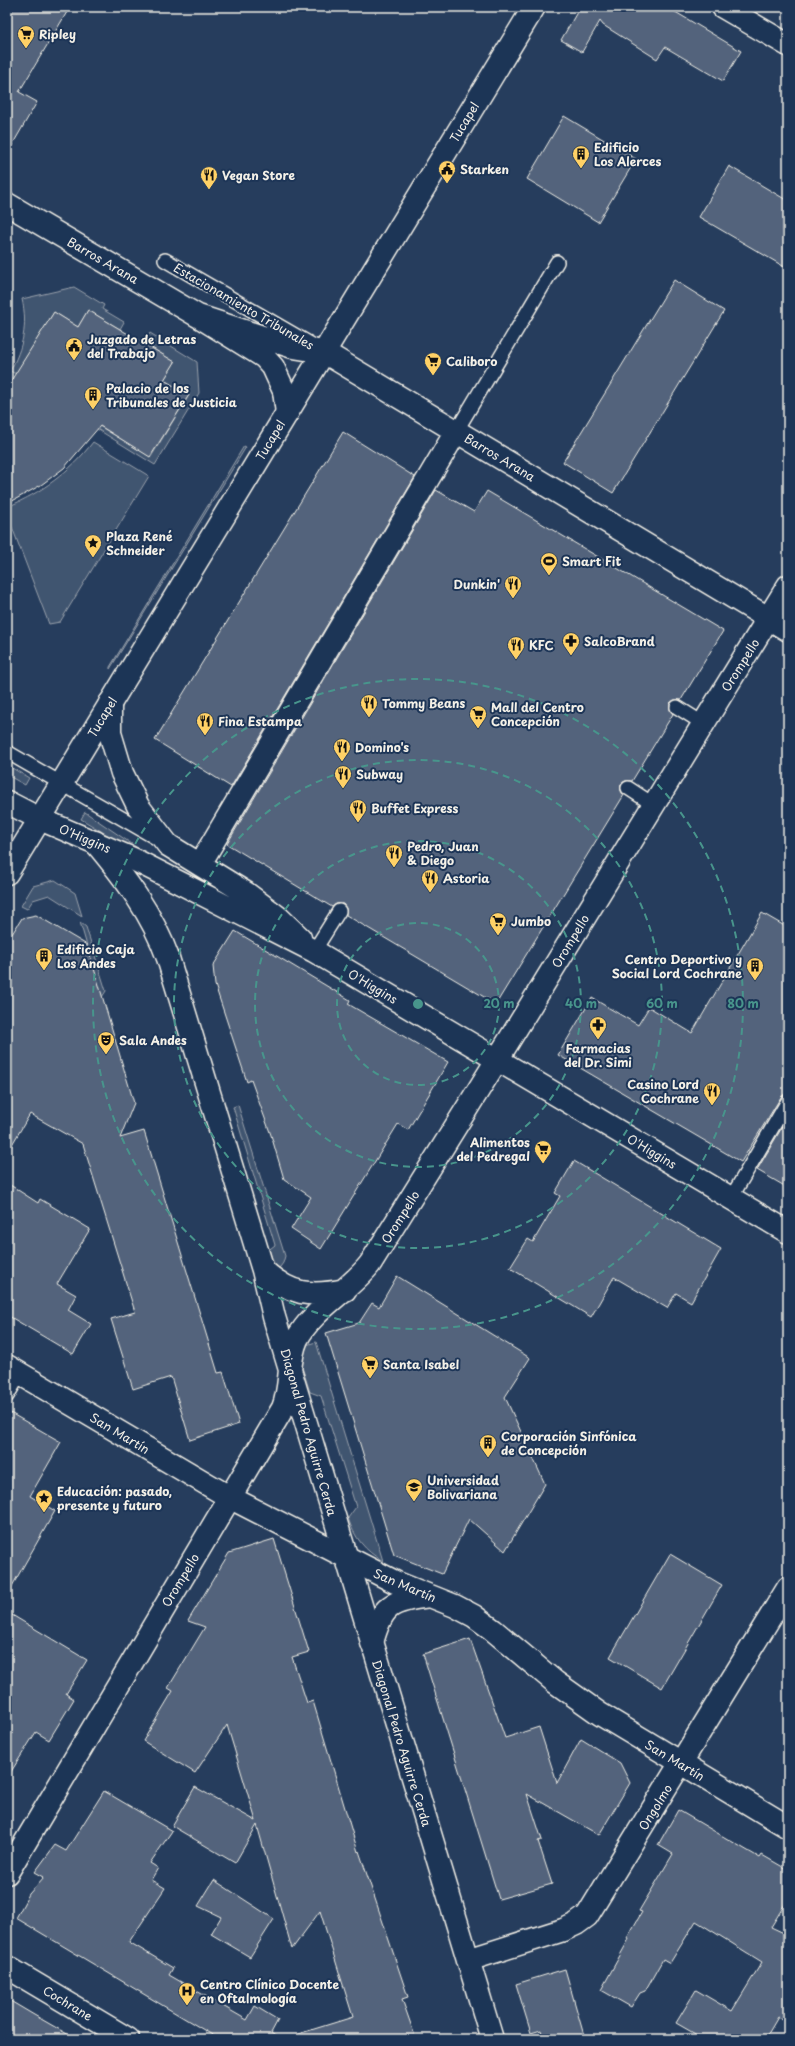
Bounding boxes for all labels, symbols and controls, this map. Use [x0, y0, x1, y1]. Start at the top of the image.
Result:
supermarket icon: Ripley [16, 24, 36, 49]
place label: Ripley [39, 25, 76, 43]
street label: Tucapel [445, 99, 483, 145]
place label: Edificio Los Alerces [594, 138, 661, 170]
building icon: Edificio Los Alerces [571, 144, 591, 169]
public building icon: Starken [437, 159, 457, 184]
place label: Starken [460, 160, 509, 178]
restaurant icon: Vegan Store [199, 165, 219, 190]
place label: Vegan Store [222, 166, 295, 184]
street label: Barros Arana [64, 232, 142, 288]
street label: Estacionamiento Tribunales [170, 258, 318, 354]
place label: Juzgado de Letras del Trabajo [87, 330, 197, 362]
public building icon: Juzgado de Letras del Trabajo [64, 336, 84, 361]
supermarket icon: Caliboro [423, 351, 443, 376]
place label: Caliboro [446, 352, 497, 370]
place label: Palacio de los Tribunales de Justicia [106, 379, 238, 411]
building icon: Palacio de los Tribunales de Justicia [83, 385, 103, 410]
street label: Tucapel [251, 417, 289, 463]
street label: Barros Arana [461, 429, 539, 485]
place label: Plaza René Schneider [106, 527, 173, 559]
place icon: Plaza René Schneider [83, 533, 103, 558]
sports icon: Smart Fit [539, 551, 559, 576]
place label: Smart Fit [562, 552, 621, 570]
restaurant icon: Dunkin' [503, 574, 523, 599]
place label: Dunkin' [453, 575, 500, 593]
pharmacy icon: SalcoBrand [561, 631, 581, 656]
place label: SalcoBrand [584, 632, 655, 650]
restaurant icon: KFC [506, 635, 526, 660]
street label: Orompello [717, 635, 764, 695]
place label: KFC [529, 636, 554, 654]
restaurant icon: Tommy Beans [359, 693, 379, 718]
street label: Tucapel [83, 694, 121, 740]
place label: Tommy Beans [382, 694, 465, 712]
place label: Mall del Centro Concepción [491, 698, 584, 730]
supermarket icon: Mall del Centro Concepción [468, 704, 488, 729]
restaurant icon: Fina Estampa [195, 711, 215, 736]
place label: Fina Estampa [218, 712, 303, 730]
restaurant icon: Domino's [332, 737, 352, 762]
place label: Domino's [355, 738, 409, 756]
restaurant icon: Subway [333, 764, 353, 789]
place label: Subway [356, 765, 403, 783]
restaurant icon: Buffet Express [348, 798, 368, 823]
place label: Buffet Express [371, 799, 459, 817]
street label: O'Higgins [56, 819, 114, 857]
place label: Pedro, Juan & Diego [407, 837, 479, 869]
restaurant icon: Pedro, Juan & Diego [384, 843, 404, 868]
restaurant icon: Astoria [420, 868, 440, 893]
place label: Astoria [443, 869, 490, 887]
supermarket icon: Jumbo [488, 911, 508, 936]
street label: Orompello [547, 911, 593, 971]
place label: Jumbo [511, 912, 551, 930]
place label: Edificio Caja Los Andes [57, 940, 136, 972]
building icon: Edificio Caja Los Andes [34, 946, 54, 971]
place label: Centro Deportivo y Social Lord Cochrane [612, 950, 742, 982]
building icon: Centro Deportivo y Social Lord Cochrane [745, 956, 765, 981]
street label: O'Higgins [345, 964, 401, 1008]
text: 20 m [483, 994, 515, 1012]
text: 40 m [565, 994, 597, 1012]
text: 60 m [646, 994, 678, 1012]
text: 80 m [727, 994, 759, 1012]
centre of rings [411, 997, 425, 1011]
pharmacy icon: Farmacias del Dr. Simi [588, 1015, 608, 1040]
theatre icon: Sala Andes [96, 1030, 116, 1055]
place label: Sala Andes [119, 1031, 187, 1049]
place label: Farmacias del Dr. Simi [564, 1039, 632, 1071]
place label: Casino Lord Cochrane [627, 1075, 699, 1107]
restaurant icon: Casino Lord Cochrane [702, 1081, 722, 1106]
street label: O'Higgins [624, 1129, 680, 1173]
place label: Alimentos del Pedregal [456, 1133, 530, 1165]
supermarket icon: Alimentos del Pedregal [533, 1139, 553, 1164]
street label: Orompello [377, 1187, 424, 1247]
street label: Diagonal Pedro Aguirre Cerda [276, 1346, 342, 1518]
supermarket icon: Santa Isabel [360, 1354, 380, 1379]
place label: Santa Isabel [383, 1355, 459, 1373]
street label: San Martín [87, 1408, 153, 1458]
place label: Corporación Sinfónica de Concepción [501, 1427, 637, 1459]
building icon: Corporación Sinfónica de Concepción [478, 1433, 498, 1458]
place label: Universidad Bolivariana [427, 1471, 499, 1503]
school or university icon: Universidad Bolivariana [404, 1477, 424, 1502]
place label: Educación: pasado, presente y futuro [57, 1482, 172, 1514]
place icon: Educación: pasado, presente y futuro [34, 1488, 54, 1513]
street label: Orompello [157, 1550, 203, 1610]
street label: San Martín [371, 1564, 439, 1606]
street label: Diagonal Pedro Aguirre Cerda [368, 1657, 436, 1829]
street label: San Martín [642, 1735, 708, 1785]
street label: Ongolmo [634, 1780, 676, 1834]
place label: Centro Clínico Docente en Oftalmología [200, 1975, 340, 2007]
street label: Cochrane [40, 1981, 96, 2025]
hospital icon: Centro Clínico Docente en Oftalmología [177, 1981, 197, 2006]

